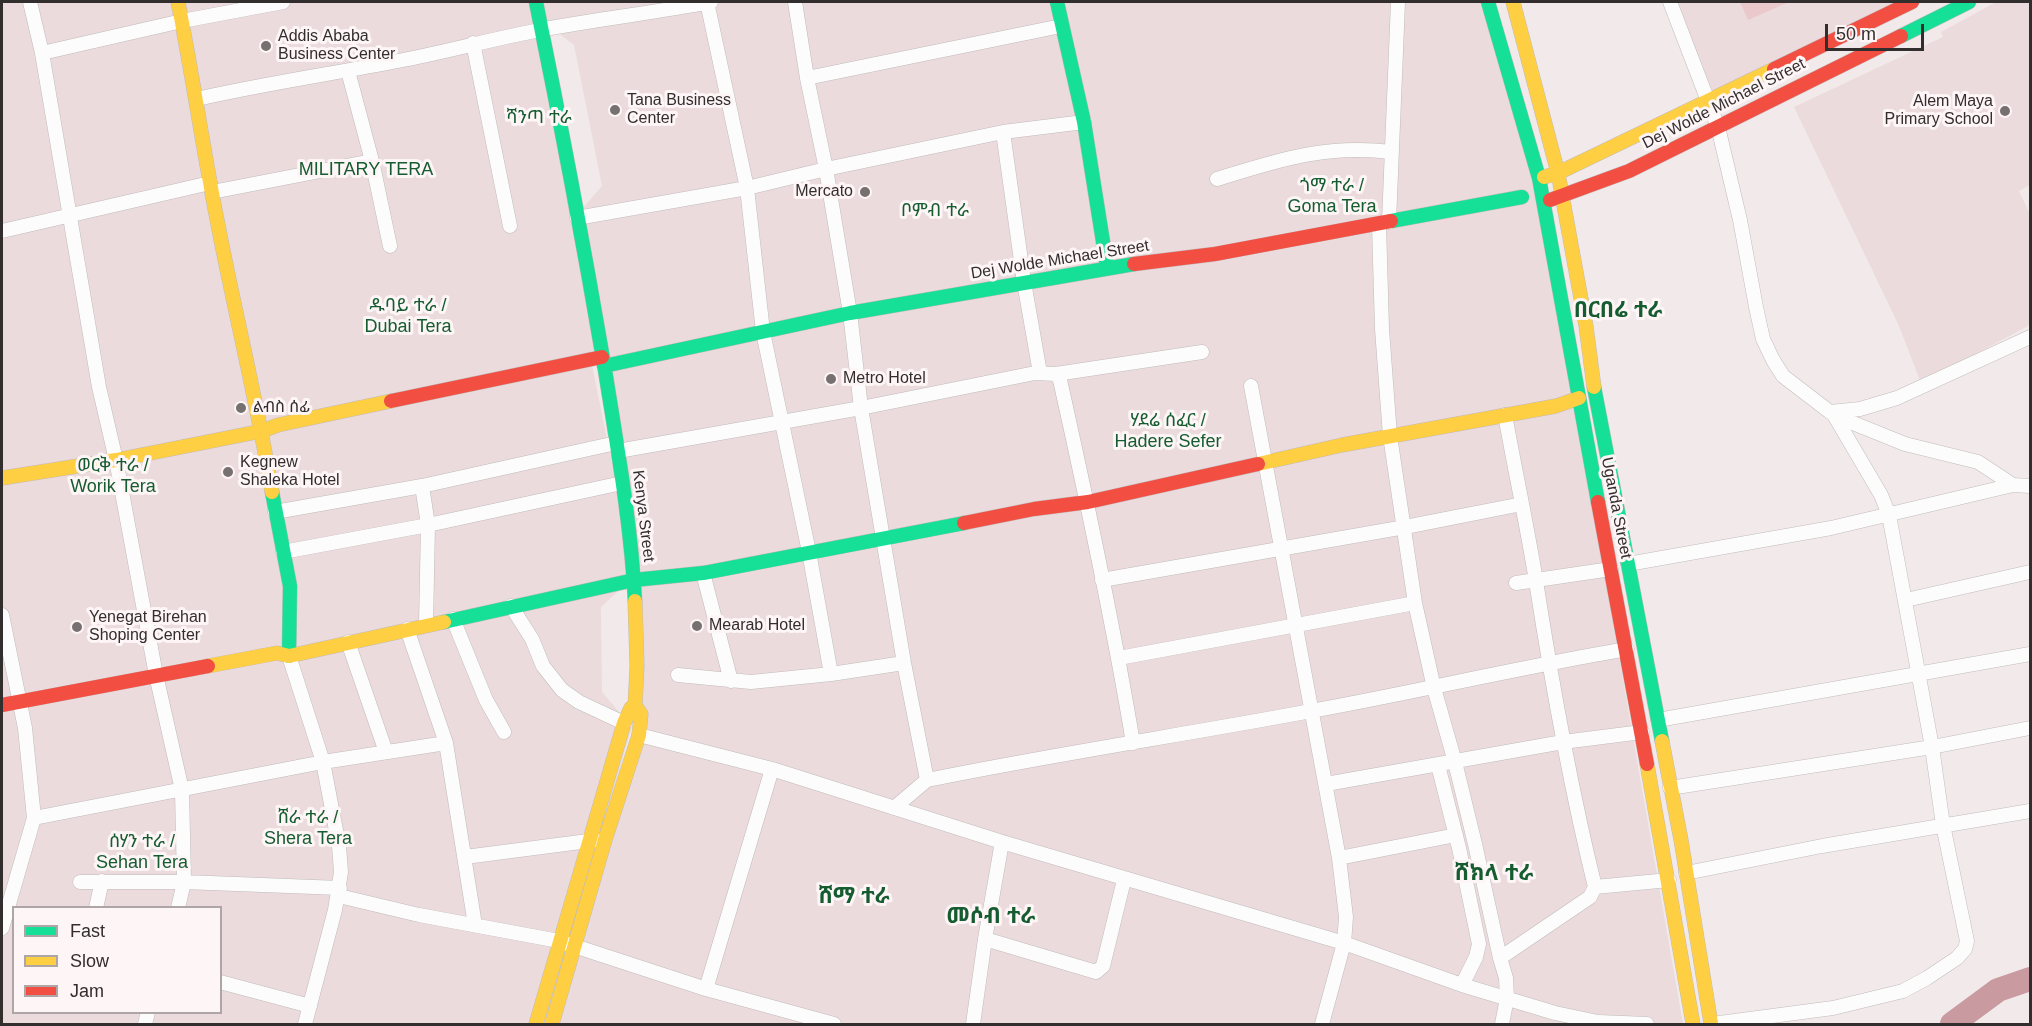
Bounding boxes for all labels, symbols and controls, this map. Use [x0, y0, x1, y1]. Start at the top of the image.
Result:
scale bar [1828, 12, 1927, 50]
text: 50 m [1836, 24, 1876, 44]
place label: Addis Ababa Business Center [278, 27, 395, 65]
marker: Addis Ababa Business Center [259, 39, 273, 53]
street label: Dej Wolde Michael Street [1639, 55, 1809, 153]
place label: Tana Business Center [627, 91, 731, 129]
place label: Alem Maya Primary School [1885, 92, 1993, 130]
marker: Tana Business Center [608, 103, 622, 117]
marker: Alem Maya Primary School [1998, 104, 2012, 118]
district label: ሻንጣ ተራ [506, 107, 572, 129]
district label: MILITARY TERA [289, 159, 443, 181]
district label: ጎማ ተራ / Goma Tera [1281, 175, 1383, 218]
place label: Mercato [795, 182, 853, 202]
marker: Mercato [858, 185, 872, 199]
district label: ቦምብ ተራ [901, 200, 969, 222]
street label: Dej Wolde Michael Street [969, 236, 1151, 284]
district label: ዱባይ ተራ / Dubai Tera [357, 295, 459, 338]
district label: በርበሬ ተራ [1574, 298, 1662, 324]
place label: Metro Hotel [843, 369, 926, 389]
marker: Metro Hotel [824, 372, 838, 386]
place label: ልብስ ሰፊ [253, 398, 310, 418]
marker: ልብስ ሰፊ [234, 401, 248, 415]
district label: ሃደሬ ሰፈር / Hadere Sefer [1105, 410, 1231, 452]
place label: Kegnew Shaleka Hotel [240, 453, 340, 491]
district label: ወርቅ ተራ / Worik Tera [63, 455, 163, 498]
street label: Uganda Street [1597, 456, 1635, 560]
marker: Kegnew Shaleka Hotel [221, 465, 235, 479]
street label: Kenya Street [628, 469, 658, 563]
place label: Yenegat Birehan Shoping Center [89, 608, 207, 646]
place label: Mearab Hotel [709, 616, 805, 636]
marker: Mearab Hotel [690, 619, 704, 633]
marker: Yenegat Birehan Shoping Center [70, 620, 84, 634]
district label: ሸራ ተራ / Shera Tera [256, 807, 360, 850]
district label: ሰሃን ተራ / Sehan Tera [88, 831, 196, 874]
district label: ሸክላ ተራ [1455, 861, 1533, 887]
district label: ሸማ ተራ [818, 884, 890, 910]
district label: መሶብ ተራ [947, 904, 1035, 930]
legend [12, 906, 222, 1014]
text: Fast [70, 921, 105, 941]
text: Slow [70, 951, 109, 971]
text: Jam [70, 981, 104, 1001]

